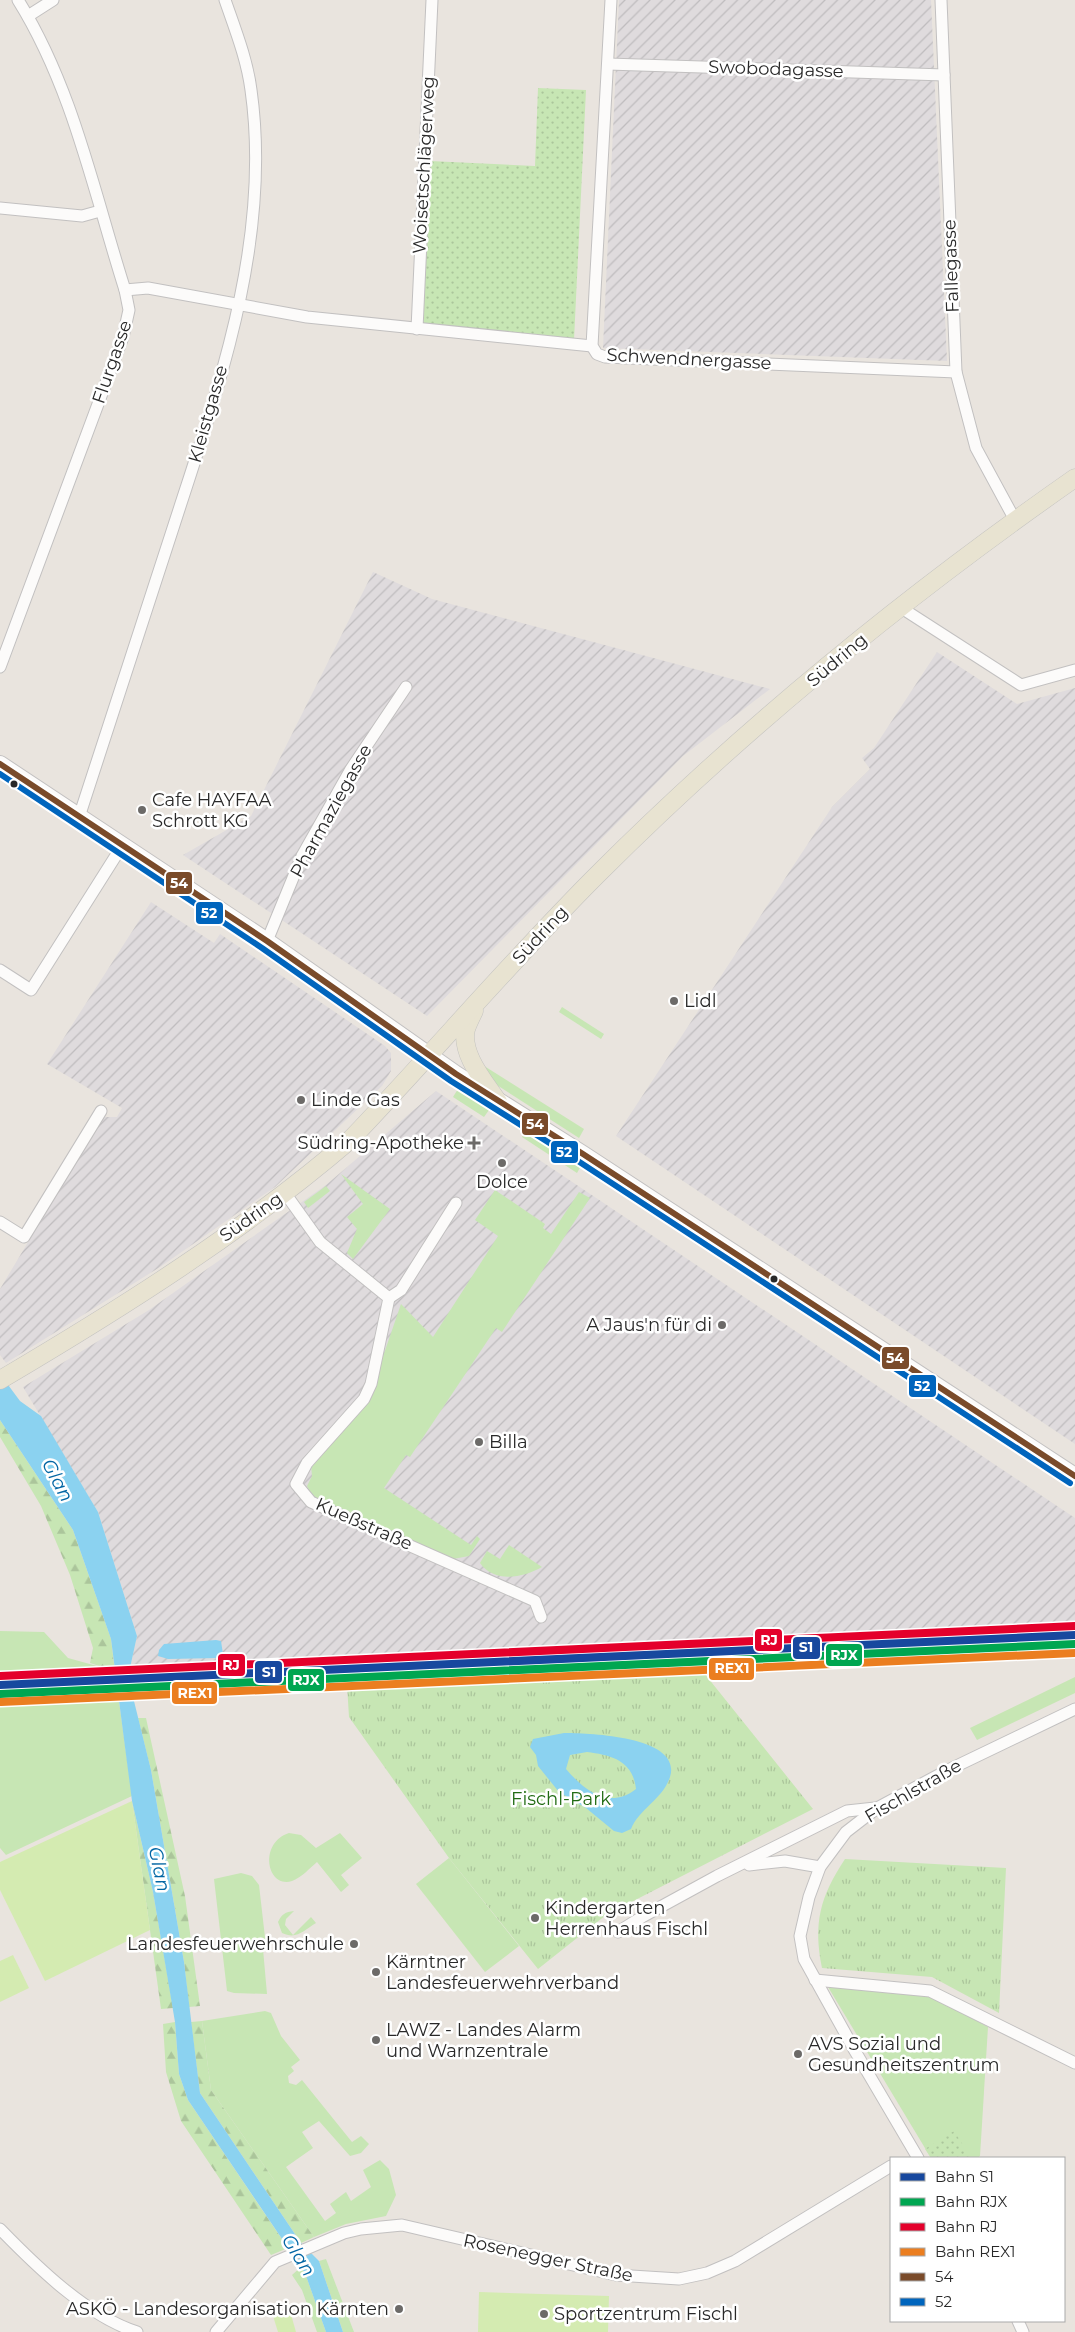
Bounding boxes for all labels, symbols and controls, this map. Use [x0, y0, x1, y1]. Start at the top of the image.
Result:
street label: Swobodagasse [708, 56, 844, 82]
street label: Woisetschlägerweg [408, 76, 440, 254]
street label: Fallegasse [938, 219, 964, 313]
street label: Flurgasse [87, 317, 137, 407]
street label: Schwendnergasse [606, 344, 772, 374]
street label: Kleistgasse [184, 363, 232, 465]
street label: Südring [802, 628, 872, 692]
street label: Pharmaziegasse [285, 740, 377, 881]
unlabelled marker [9, 779, 19, 789]
place label: Cafe HAYFAA Schrott KG [152, 789, 271, 832]
marker: Cafe HAYFAA Schrott KG [136, 804, 148, 816]
line badge: 54 [165, 871, 193, 895]
text: 54 [170, 874, 188, 892]
line badge: 52 [195, 901, 224, 925]
street label: Südring [507, 901, 573, 969]
text: 52 [201, 904, 217, 922]
place label: Lidl [684, 990, 717, 1012]
marker: Lidl [668, 995, 680, 1007]
place label: Linde Gas [311, 1089, 400, 1111]
marker: Linde Gas [295, 1094, 307, 1106]
line badge: 54 [521, 1112, 549, 1136]
text: 54 [526, 1115, 544, 1133]
place label: Südring-Apotheke [298, 1132, 464, 1154]
marker: Südring-Apotheke [468, 1137, 480, 1149]
line badge: 52 [550, 1140, 579, 1164]
text: 52 [556, 1143, 572, 1161]
marker: Dolce [496, 1157, 508, 1169]
place label: Dolce [476, 1171, 528, 1193]
street label: Südring [215, 1187, 287, 1247]
unlabelled marker [769, 1274, 779, 1284]
place label: A Jaus'n für di [586, 1314, 712, 1336]
marker: A Jaus'n für di [716, 1319, 728, 1331]
line badge: 54 [881, 1346, 910, 1370]
text: 54 [886, 1349, 904, 1367]
line badge: 52 [908, 1374, 937, 1398]
text: 52 [914, 1377, 930, 1395]
place label: Billa [489, 1431, 528, 1453]
marker: Billa [473, 1436, 485, 1448]
water label: Glan [37, 1455, 78, 1506]
street label: Kueßstraße [312, 1493, 416, 1555]
line badge: RJ [754, 1628, 783, 1652]
text: RJ [760, 1631, 778, 1649]
line badge: S1 [792, 1636, 821, 1660]
text: S1 [799, 1638, 813, 1656]
line badge: RJX [825, 1643, 863, 1667]
text: RJX [830, 1646, 858, 1664]
line badge: RJ [217, 1653, 246, 1677]
text: RJ [222, 1656, 240, 1674]
line badge: REX1 [708, 1657, 755, 1681]
text: REX1 [714, 1659, 750, 1677]
line badge: S1 [254, 1660, 283, 1684]
text: S1 [262, 1663, 276, 1681]
line badge: RJX [287, 1668, 325, 1692]
text: RJX [292, 1671, 320, 1689]
line badge: REX1 [171, 1681, 218, 1705]
text: REX1 [177, 1684, 213, 1702]
street label: Fischlstraße [861, 1754, 965, 1828]
park label: Fischl-Park [511, 1788, 611, 1810]
water label: Glan [144, 1844, 175, 1894]
place label: Kindergarten Herrenhaus Fischl [545, 1897, 708, 1940]
marker: Kindergarten Herrenhaus Fischl [529, 1912, 541, 1924]
place label: Landesfeuerwehrschule [127, 1933, 344, 1955]
marker: Landesfeuerwehrschule [348, 1938, 360, 1950]
place label: Kärntner Landesfeuerwehrverband [386, 1951, 619, 1994]
marker: Kärntner Landesfeuerwehrverband [370, 1966, 382, 1978]
place label: LAWZ - Landes Alarm und Warnzentrale [386, 2019, 581, 2062]
place label: AVS Sozial und Gesundheitszentrum [808, 2033, 1000, 2076]
marker: LAWZ - Landes Alarm und Warnzentrale [370, 2034, 382, 2046]
marker: AVS Sozial und Gesundheitszentrum [792, 2048, 804, 2060]
legend [890, 2157, 1065, 2322]
text: Bahn S1 [935, 2167, 994, 2186]
text: Bahn RJX [935, 2192, 1007, 2211]
text: Bahn RJ [935, 2217, 998, 2236]
street label: Rosenegger Straße [461, 2229, 635, 2287]
water label: Glan [277, 2230, 320, 2281]
text: Bahn REX1 [935, 2242, 1016, 2261]
text: 54 [935, 2267, 953, 2286]
text: 52 [935, 2292, 952, 2311]
place label: ASKÖ - Landesorganisation Kärnten [66, 2298, 389, 2320]
marker: ASKÖ - Landesorganisation Kärnten [393, 2303, 405, 2315]
place label: Sportzentrum Fischl [554, 2303, 738, 2325]
marker: Sportzentrum Fischl [538, 2308, 550, 2320]

